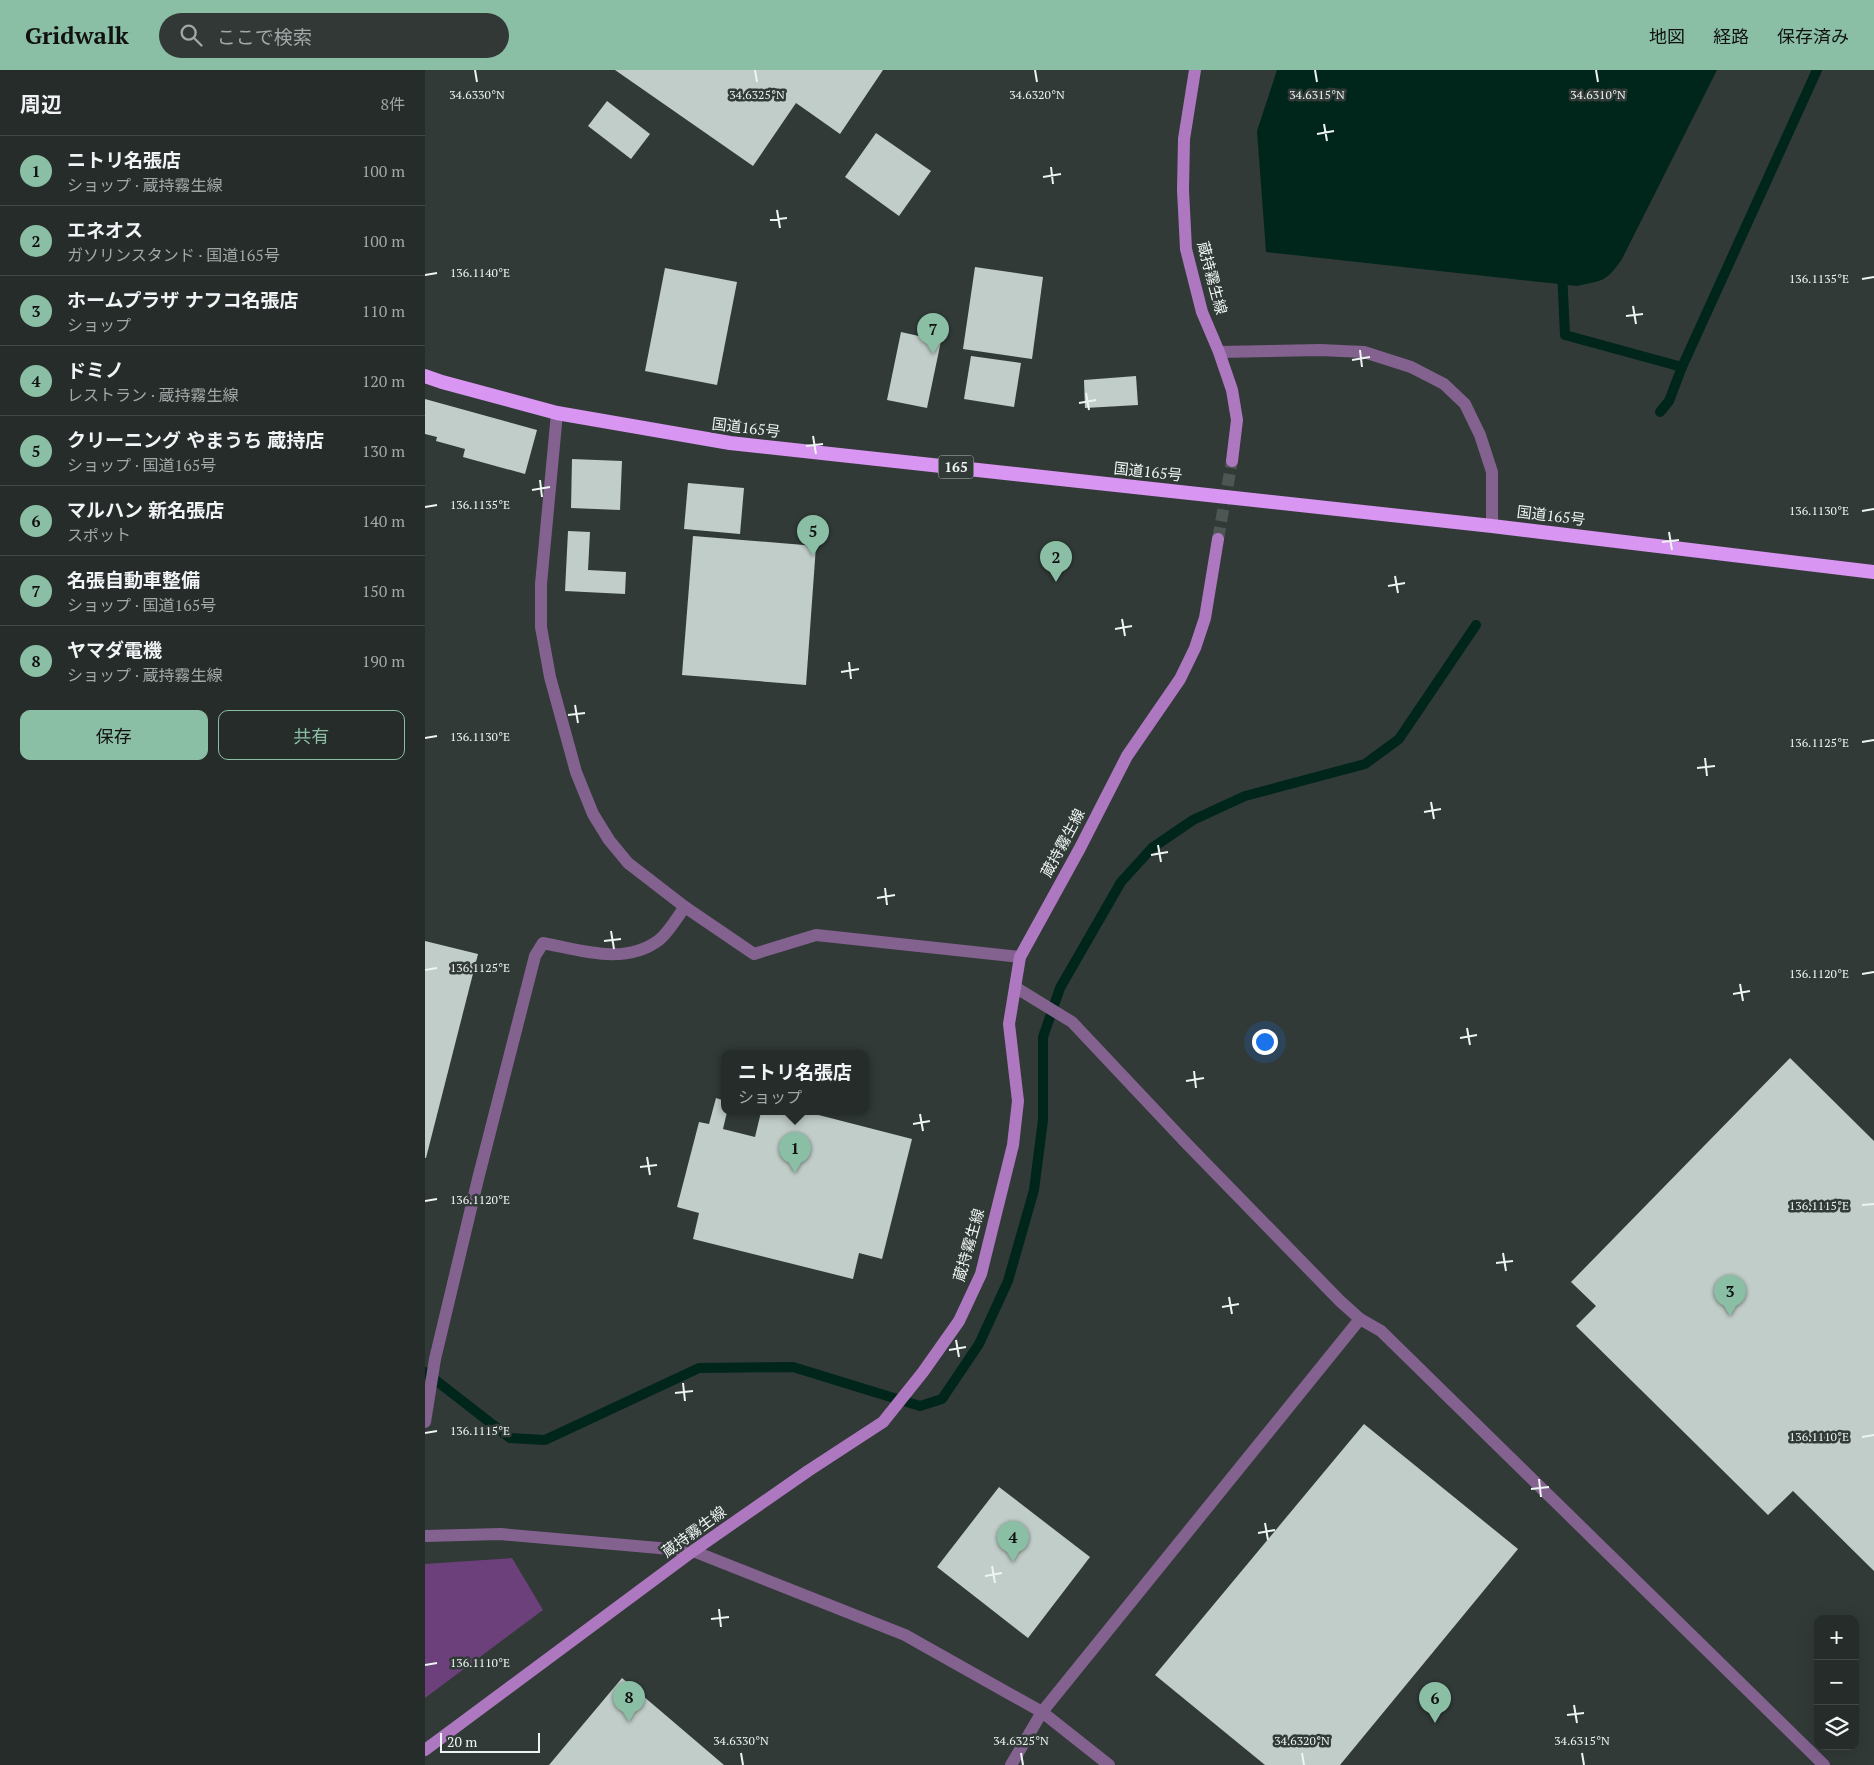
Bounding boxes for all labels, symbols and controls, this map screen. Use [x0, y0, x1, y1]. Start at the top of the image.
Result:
search box [159, 13, 509, 58]
text: Gridwalk [25, 19, 129, 51]
icon: search [177, 21, 205, 49]
text: ここで検索 [217, 24, 312, 49]
text: 地図 [1649, 24, 1685, 48]
text: 経路 [1713, 24, 1749, 48]
text: 保存済み [1777, 24, 1849, 48]
text: 34.6330°N [449, 87, 505, 102]
text: 34.6325°N [729, 87, 785, 102]
text: 34.6320°N [1009, 87, 1065, 102]
text: 34.6315°N [1289, 87, 1345, 102]
text: 34.6310°N [1570, 87, 1626, 102]
text: 周辺 [20, 90, 62, 118]
text: 8件 [380, 93, 405, 115]
text: ニトリ名張店 [67, 147, 181, 172]
text: 1 [31, 160, 41, 182]
text: 100 m [362, 160, 405, 182]
text: ショップ · 蔵持霧生線 [67, 174, 223, 196]
text: エネオス [67, 217, 143, 242]
text: 2 [31, 230, 41, 252]
text: 100 m [362, 230, 405, 252]
street label: 蔵持霧生線 [1194, 239, 1232, 317]
text: ガソリンスタンド · 国道165号 [67, 244, 280, 266]
text: 136.1140°E [450, 265, 510, 280]
text: 136.1135°E [1789, 271, 1849, 286]
text: ホームプラザ ナフコ名張店 [67, 287, 298, 312]
text: 3 [31, 300, 41, 322]
text: 110 m [362, 300, 405, 322]
pin: 7 [917, 313, 949, 354]
text: ショップ [67, 314, 131, 336]
text: ドミノ [67, 357, 124, 382]
text: 4 [31, 370, 41, 392]
text: 120 m [362, 370, 405, 392]
text: レストラン · 蔵持霧生線 [67, 384, 239, 406]
street label: 国道165号 [711, 413, 782, 441]
text: クリーニング やまうち 蔵持店 [67, 427, 324, 452]
text: 5 [31, 440, 41, 462]
text: 130 m [362, 440, 405, 462]
text: ショップ · 国道165号 [67, 454, 216, 476]
road number: 165 [939, 456, 973, 478]
street label: 国道165号 [1113, 457, 1183, 485]
text: マルハン 新名張店 [67, 497, 224, 522]
text: 136.1135°E [450, 497, 510, 512]
street label: 国道165号 [1516, 501, 1587, 529]
text: 136.1130°E [1789, 503, 1849, 518]
text: 6 [31, 510, 41, 532]
text: 140 m [362, 510, 405, 532]
pin: 5 [797, 515, 829, 556]
text: スポット [67, 524, 131, 546]
pin: 2 [1040, 541, 1072, 582]
text: 名張自動車整備 [67, 567, 200, 592]
text: 7 [31, 580, 41, 602]
text: 150 m [362, 580, 405, 602]
text: ショップ · 国道165号 [67, 594, 216, 616]
text: ヤマダ電機 [67, 637, 162, 662]
text: 8 [31, 650, 41, 672]
text: 190 m [362, 650, 405, 672]
text: ショップ · 蔵持霧生線 [67, 664, 223, 686]
button: 保存 [20, 710, 208, 760]
button: 共有 [218, 710, 405, 760]
text: 136.1130°E [450, 729, 510, 744]
text: 136.1125°E [1789, 735, 1849, 750]
street label: 蔵持霧生線 [1036, 805, 1089, 880]
text: 136.1125°E [450, 960, 510, 975]
text: 136.1120°E [1789, 966, 1849, 981]
your location [1252, 1029, 1278, 1055]
popup [721, 1050, 869, 1115]
text: ニトリ名張店 [738, 1059, 852, 1084]
text: ショップ [738, 1086, 802, 1108]
pin: 1 [779, 1132, 811, 1173]
text: 136.1120°E [450, 1192, 510, 1207]
text: 136.1115°E [1789, 1198, 1849, 1213]
street label: 蔵持霧生線 [948, 1206, 988, 1284]
pin: 3 [1714, 1275, 1746, 1316]
text: 136.1115°E [450, 1423, 510, 1438]
text: 136.1110°E [1789, 1429, 1849, 1444]
street label: 蔵持霧生線 [657, 1501, 730, 1561]
pin: 4 [997, 1521, 1029, 1562]
map controls [1814, 1615, 1859, 1750]
button: + [1814, 1615, 1859, 1660]
text: 136.1110°E [450, 1655, 510, 1670]
button: − [1814, 1660, 1859, 1705]
pin: 8 [613, 1681, 645, 1722]
pin: 6 [1419, 1682, 1451, 1723]
button: layers [1814, 1705, 1859, 1750]
scale bar [440, 1730, 540, 1753]
text: 20 m [447, 1732, 477, 1751]
text: 34.6330°N [713, 1733, 769, 1748]
text: 34.6325°N [993, 1733, 1049, 1748]
text: 34.6320°N [1274, 1733, 1330, 1748]
text: 34.6315°N [1554, 1733, 1610, 1748]

